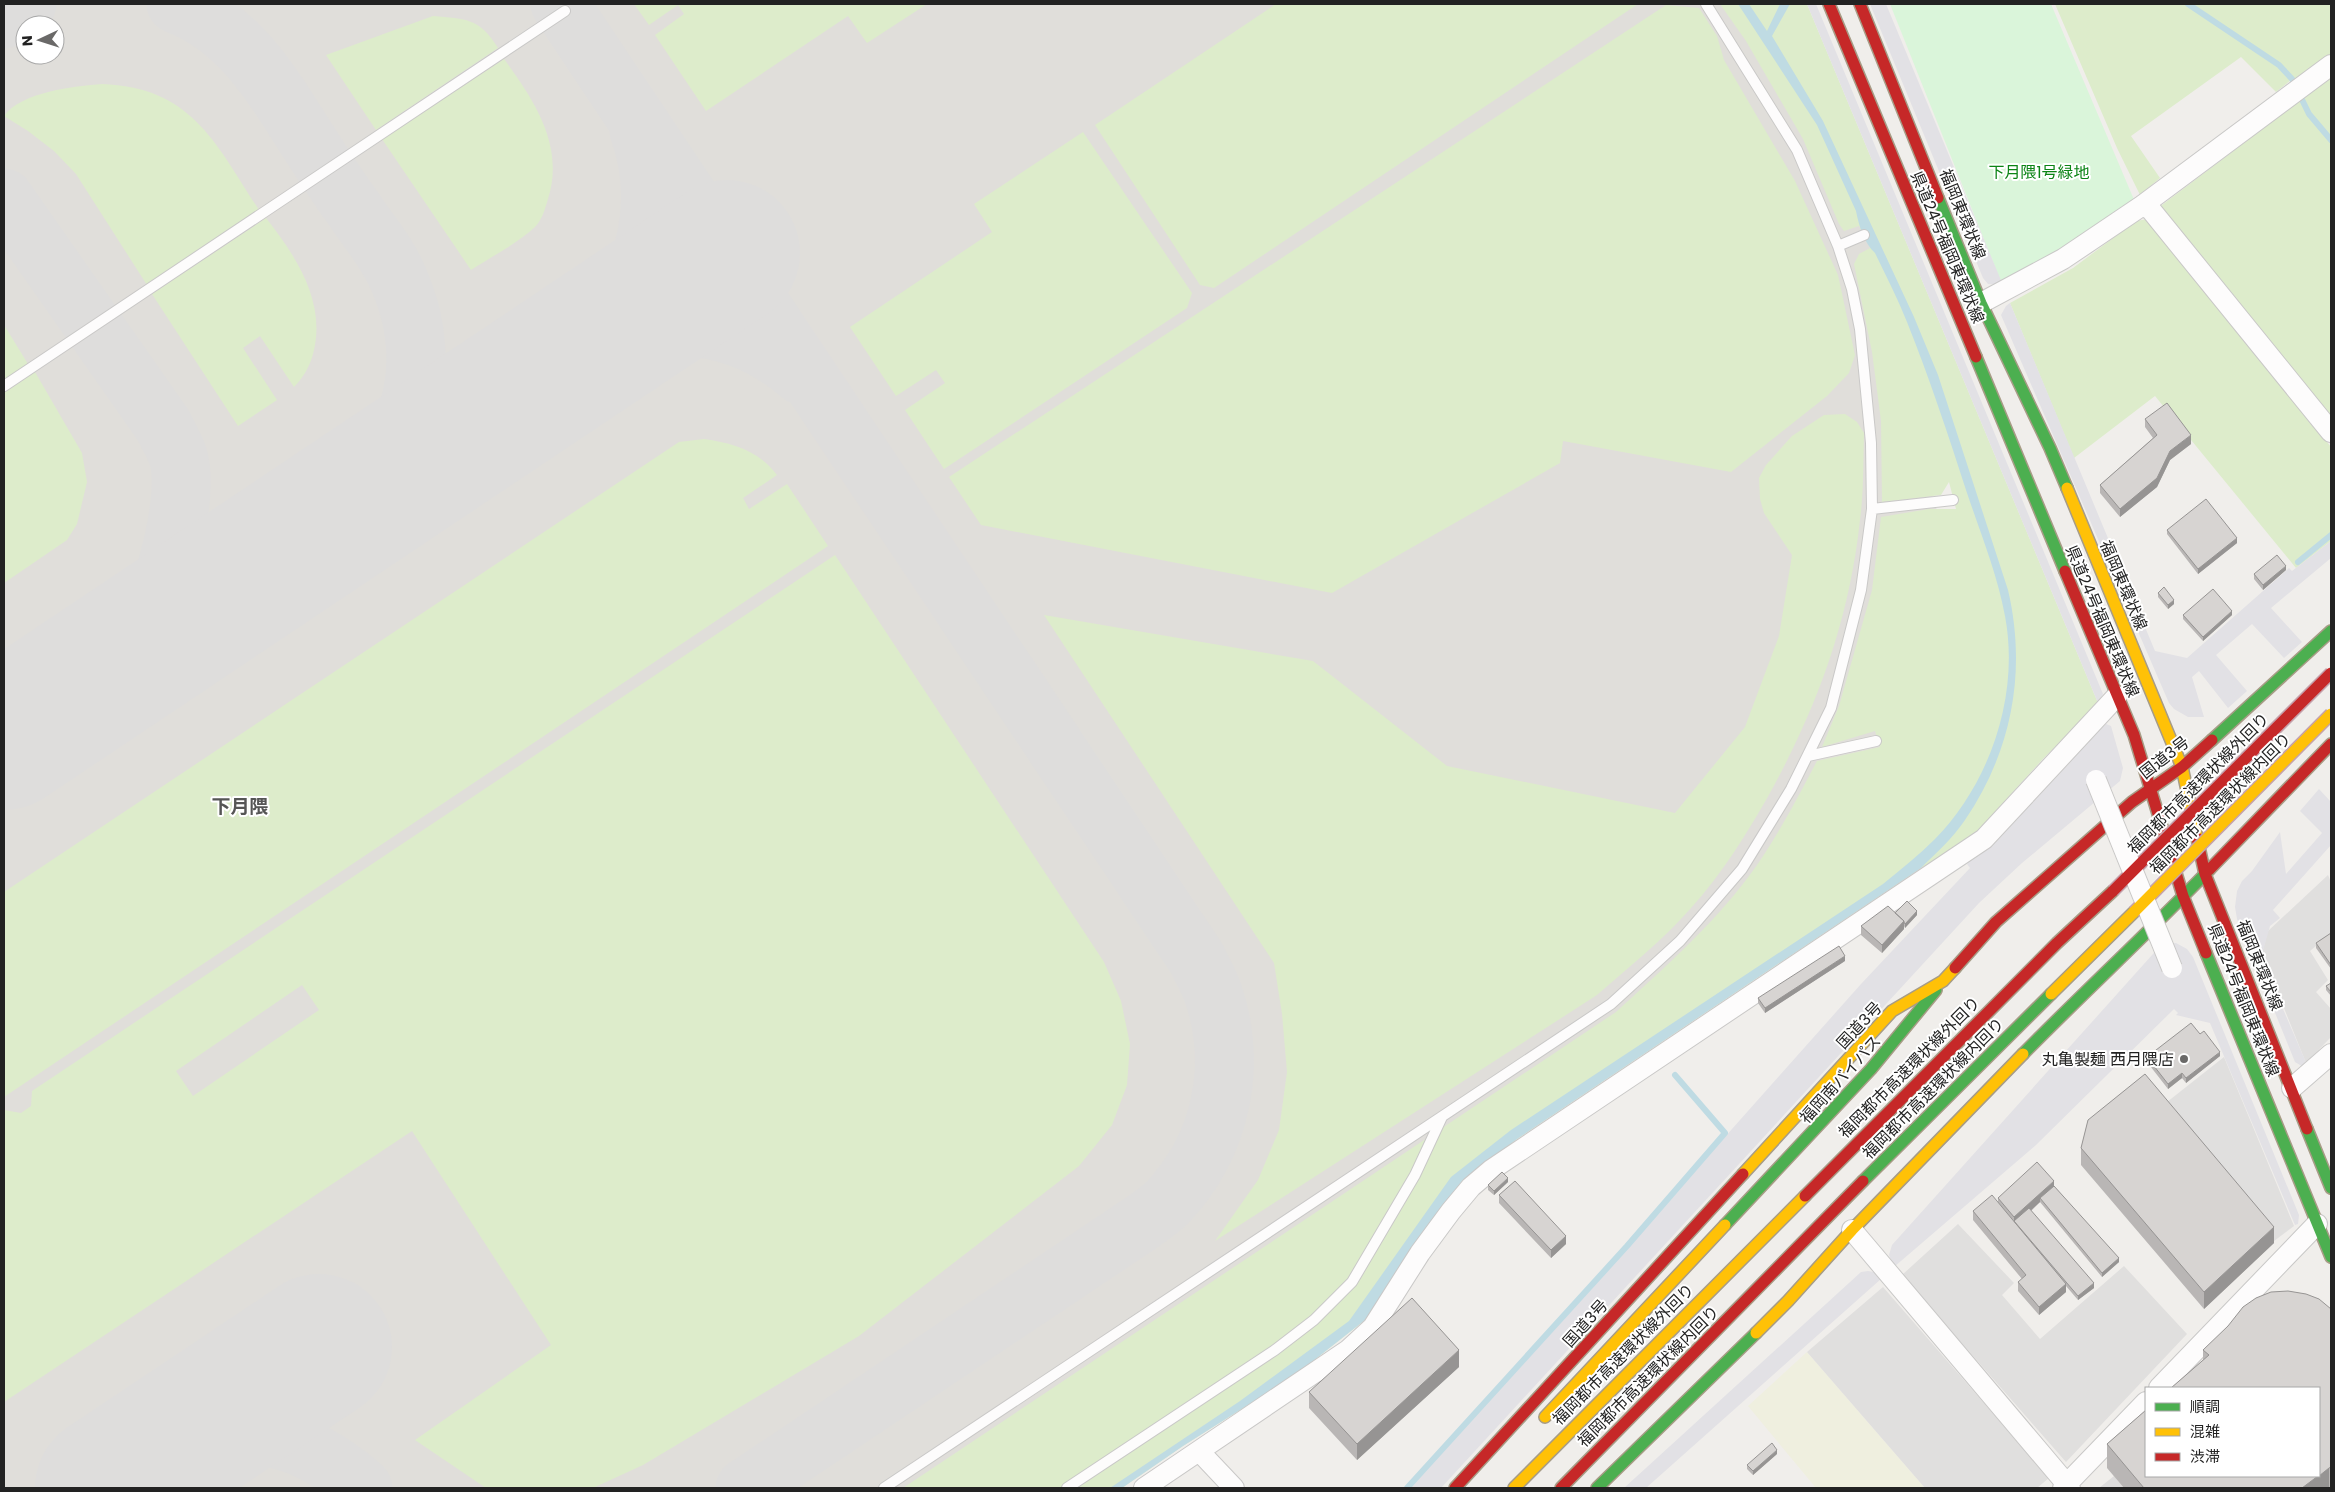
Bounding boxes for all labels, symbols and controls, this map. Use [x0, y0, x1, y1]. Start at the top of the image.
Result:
north arrow [15, 15, 65, 65]
text: N [17, 35, 37, 47]
park label: 下月隈1号緑地 [1988, 161, 2090, 184]
street label: 福岡東環状線 [1934, 165, 1991, 263]
street label: 県道24号福岡東環状線 [1905, 168, 1990, 327]
street label: 福岡東環状線 [2094, 537, 2153, 634]
street label: 県道24号福岡東環状線 [2060, 542, 2145, 701]
street label: 福岡都市高速環状線外回り [2122, 707, 2274, 859]
street label: 福岡都市高速環状線内回り [2144, 727, 2296, 879]
street label: 国道3号 [2135, 731, 2194, 784]
district label: 下月隈 [211, 793, 269, 820]
street label: 福岡東環状線 [2231, 916, 2288, 1014]
street label: 県道24号福岡東環状線 [2202, 920, 2285, 1080]
street label: 福岡都市高速環状線外回り [1833, 991, 1985, 1143]
street label: 国道3号 [1831, 996, 1887, 1054]
street label: 福岡都市高速環状線内回り [1857, 1012, 2009, 1164]
street label: 福岡南バイパス [1794, 1030, 1886, 1129]
place label: 丸亀製麺 西月隈店 [2042, 1048, 2174, 1071]
marker: 丸亀製麺 西月隈店 [2178, 1053, 2190, 1065]
street label: 福岡都市高速環状線外回り [1547, 1278, 1699, 1430]
street label: 国道3号 [1558, 1294, 1613, 1352]
street label: 福岡都市高速環状線内回り [1572, 1300, 1724, 1452]
legend [2145, 1387, 2320, 1477]
text: 順調 [2190, 1396, 2220, 1417]
text: 混雑 [2190, 1421, 2220, 1442]
text: 渋滞 [2190, 1446, 2220, 1467]

